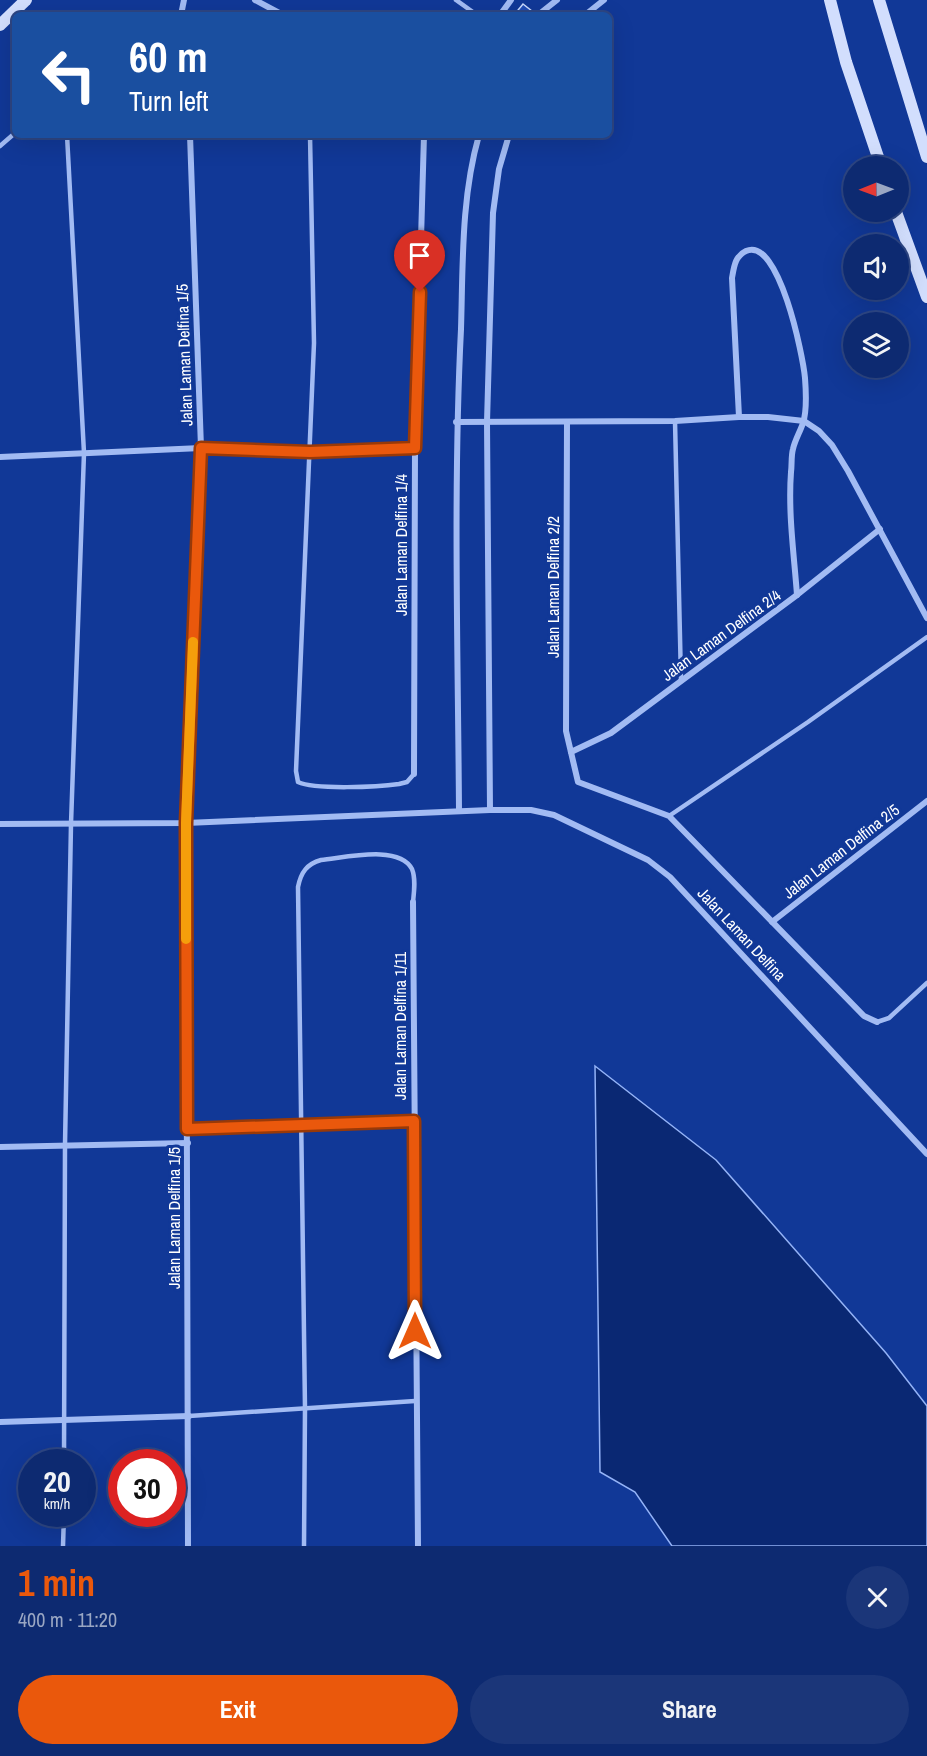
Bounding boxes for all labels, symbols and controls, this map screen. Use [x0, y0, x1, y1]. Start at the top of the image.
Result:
text: 60 m [129, 29, 208, 85]
icon: left [30, 36, 108, 114]
text: Turn left [129, 83, 208, 119]
north arrow [843, 156, 909, 222]
map controls [843, 156, 909, 378]
pin [394, 230, 445, 292]
button: sound [843, 234, 909, 300]
icon: arrive [403, 239, 436, 272]
street label: Jalan Laman Delfina 1/5 [171, 284, 197, 426]
button: layers [843, 312, 909, 378]
street label: Jalan Laman Delfina 1/4 [390, 474, 412, 616]
street label: Jalan Laman Delfina 2/2 [542, 516, 564, 658]
street label: Jalan Laman Delfina 2/4 [657, 584, 785, 686]
street label: Jalan Laman Delfina 2/5 [778, 799, 904, 903]
street label: Jalan Laman Delfina [693, 882, 792, 986]
street label: Jalan Laman Delfina 1/11 [389, 951, 411, 1100]
street label: Jalan Laman Delfina 1/5 [163, 1147, 185, 1289]
position arrow [383, 1299, 447, 1363]
speed limit sign: 30 [108, 1449, 186, 1527]
text: 20 [43, 1461, 71, 1501]
text: km/h [44, 1493, 70, 1514]
text: 1 min [18, 1559, 95, 1607]
button: close [846, 1566, 909, 1629]
text: 400 m · 11:20 [18, 1606, 117, 1633]
button: Exit [18, 1675, 458, 1744]
button: Share [470, 1675, 909, 1744]

